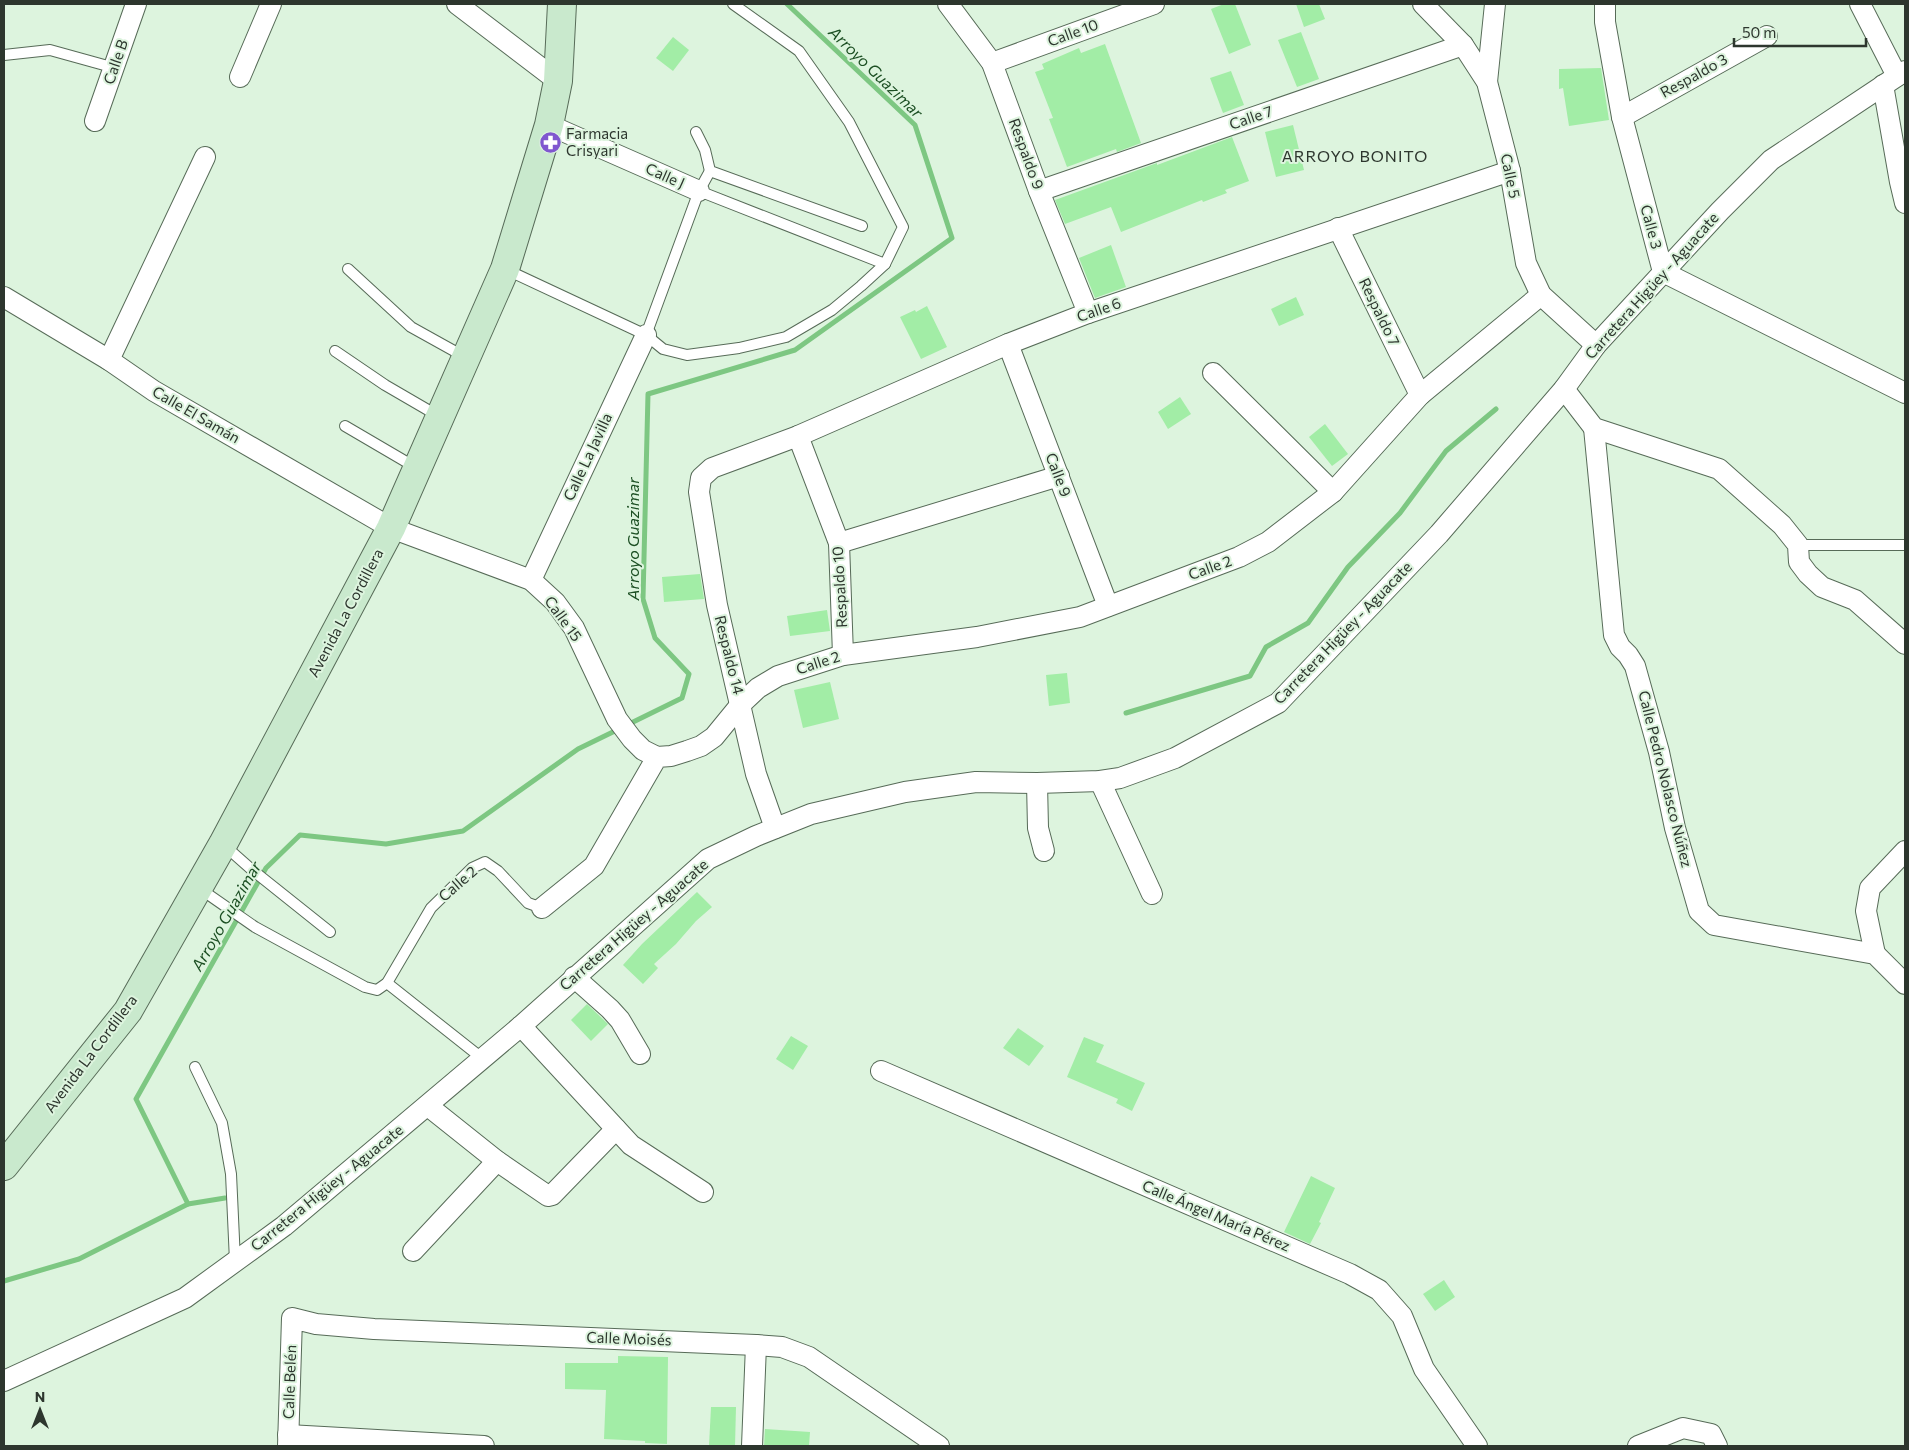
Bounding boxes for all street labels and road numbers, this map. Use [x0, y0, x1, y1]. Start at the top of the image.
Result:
street label: Calle 10 [1045, 15, 1101, 50]
street label: Calle B [99, 37, 131, 86]
street label: Respaldo 3 [1657, 49, 1730, 101]
street label: Calle 7 [1227, 101, 1275, 133]
street label: Respaldo 9 [1006, 116, 1048, 192]
street label: Calle 5 [1497, 152, 1524, 200]
street label: Calle J [643, 159, 688, 192]
street label: Calle 3 [1637, 203, 1666, 251]
street label: Carretera Higüey - Aguacate [1581, 208, 1722, 362]
street label: Respaldo 7 [1356, 275, 1404, 348]
street label: Calle 6 [1074, 293, 1123, 325]
street label: Calle El Samán [149, 382, 244, 446]
street label: Calle La Javilla [559, 410, 615, 503]
street label: Calle 9 [1042, 450, 1076, 499]
street label: Avenida La Cordillera [304, 545, 387, 680]
street label: Respaldo 10 [828, 546, 850, 628]
street label: Calle 2 [1186, 551, 1234, 583]
street label: Carretera Higüey - Aguacate [1269, 557, 1415, 707]
street label: Calle 15 [541, 592, 586, 645]
street label: Respaldo 14 [711, 613, 748, 696]
street label: Calle 2 [794, 647, 842, 678]
street label: Calle Pedro Nolasco Núñez [1635, 689, 1697, 869]
street label: Carretera Higüey - Aguacate [555, 855, 711, 994]
street label: Calle 2 [435, 862, 480, 905]
street label: Avenida La Cordillera [40, 991, 140, 1116]
street label: Carretera Higüey - Aguacate [247, 1120, 406, 1254]
street label: Calle Ángel María Pérez [1140, 1175, 1293, 1254]
street label: Calle Moisés [586, 1328, 672, 1348]
street label: Calle Belén [279, 1344, 299, 1419]

